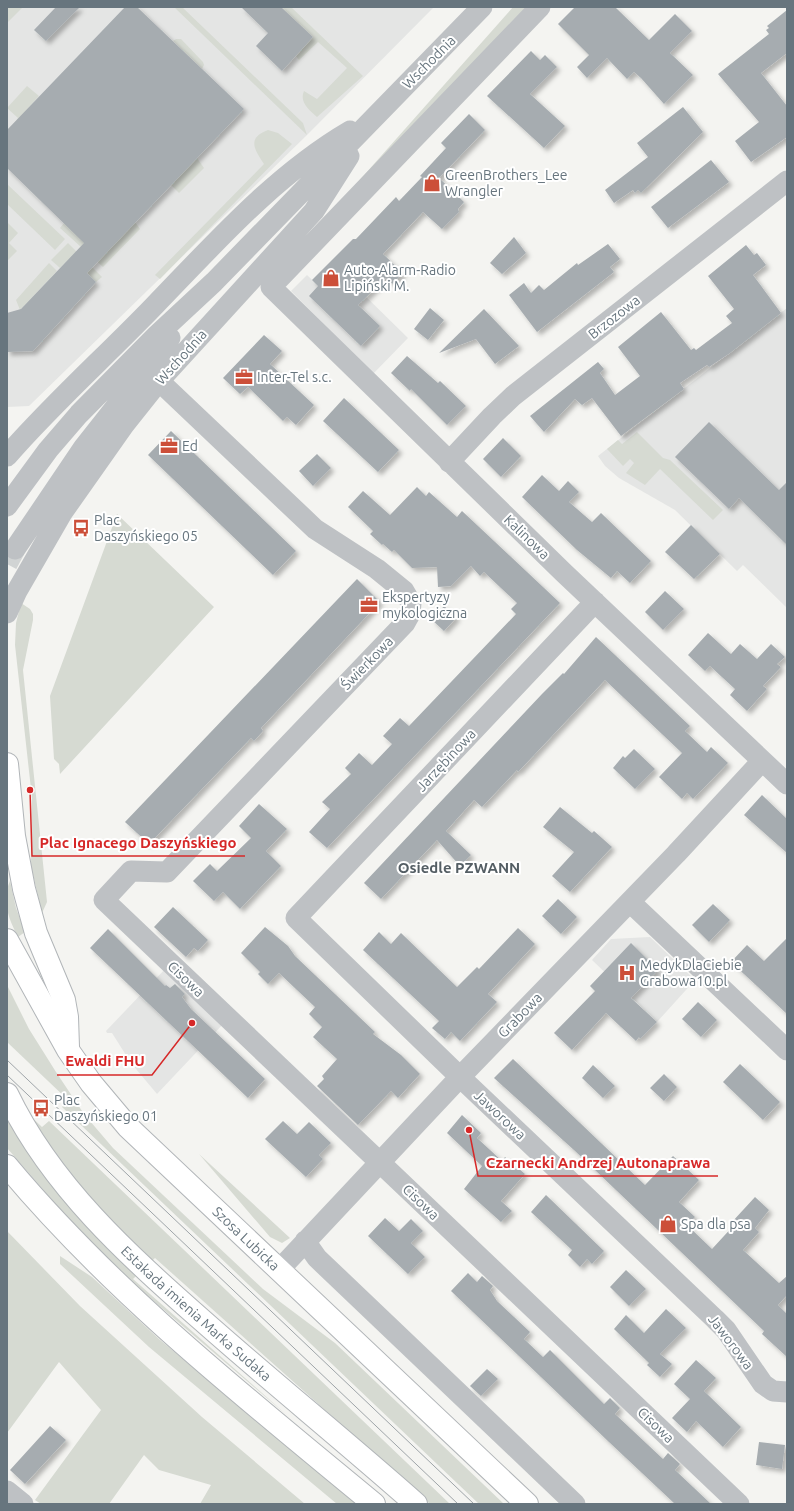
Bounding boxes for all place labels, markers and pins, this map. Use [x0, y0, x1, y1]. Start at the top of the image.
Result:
place label: GreenBrothers_Lee Wrangler [445, 167, 567, 199]
shop icon: GreenBrothers_Lee Wrangler [422, 173, 442, 193]
place label: Auto-Alarm-Radio Lipiński M. [344, 262, 456, 294]
shop icon: Auto-Alarm-Radio Lipiński M. [321, 268, 341, 288]
office icon: Inter-Tel s.c. [234, 367, 254, 387]
place label: Inter-Tel s.c. [257, 369, 332, 385]
office icon: Ed [159, 436, 179, 456]
place label: Ed [182, 438, 198, 454]
place label: Plac Daszyńskiego 05 [94, 512, 198, 544]
bus stop icon: Plac Daszyńskiego 05 [71, 518, 91, 538]
place label: Ekspertyzy mykologiczna [382, 589, 467, 621]
office icon: Ekspertyzy mykologiczna [359, 595, 379, 615]
callout: Plac Ignacego Daszyńskiego [32, 829, 245, 856]
place label: MedykDlaCiebie Grabowa10.pl [640, 957, 742, 989]
hospital icon: MedykDlaCiebie Grabowa10.pl [617, 963, 637, 983]
callout: Ewaldi FHU [57, 1048, 152, 1075]
place label: Plac Daszyńskiego 01 [54, 1092, 158, 1124]
bus stop icon: Plac Daszyńskiego 01 [31, 1098, 51, 1118]
callout: Czarnecki Andrzej Autonaprawa [478, 1149, 718, 1176]
shop icon: Spa dla psa [658, 1214, 678, 1234]
place label: Spa dla psa [681, 1216, 751, 1232]

